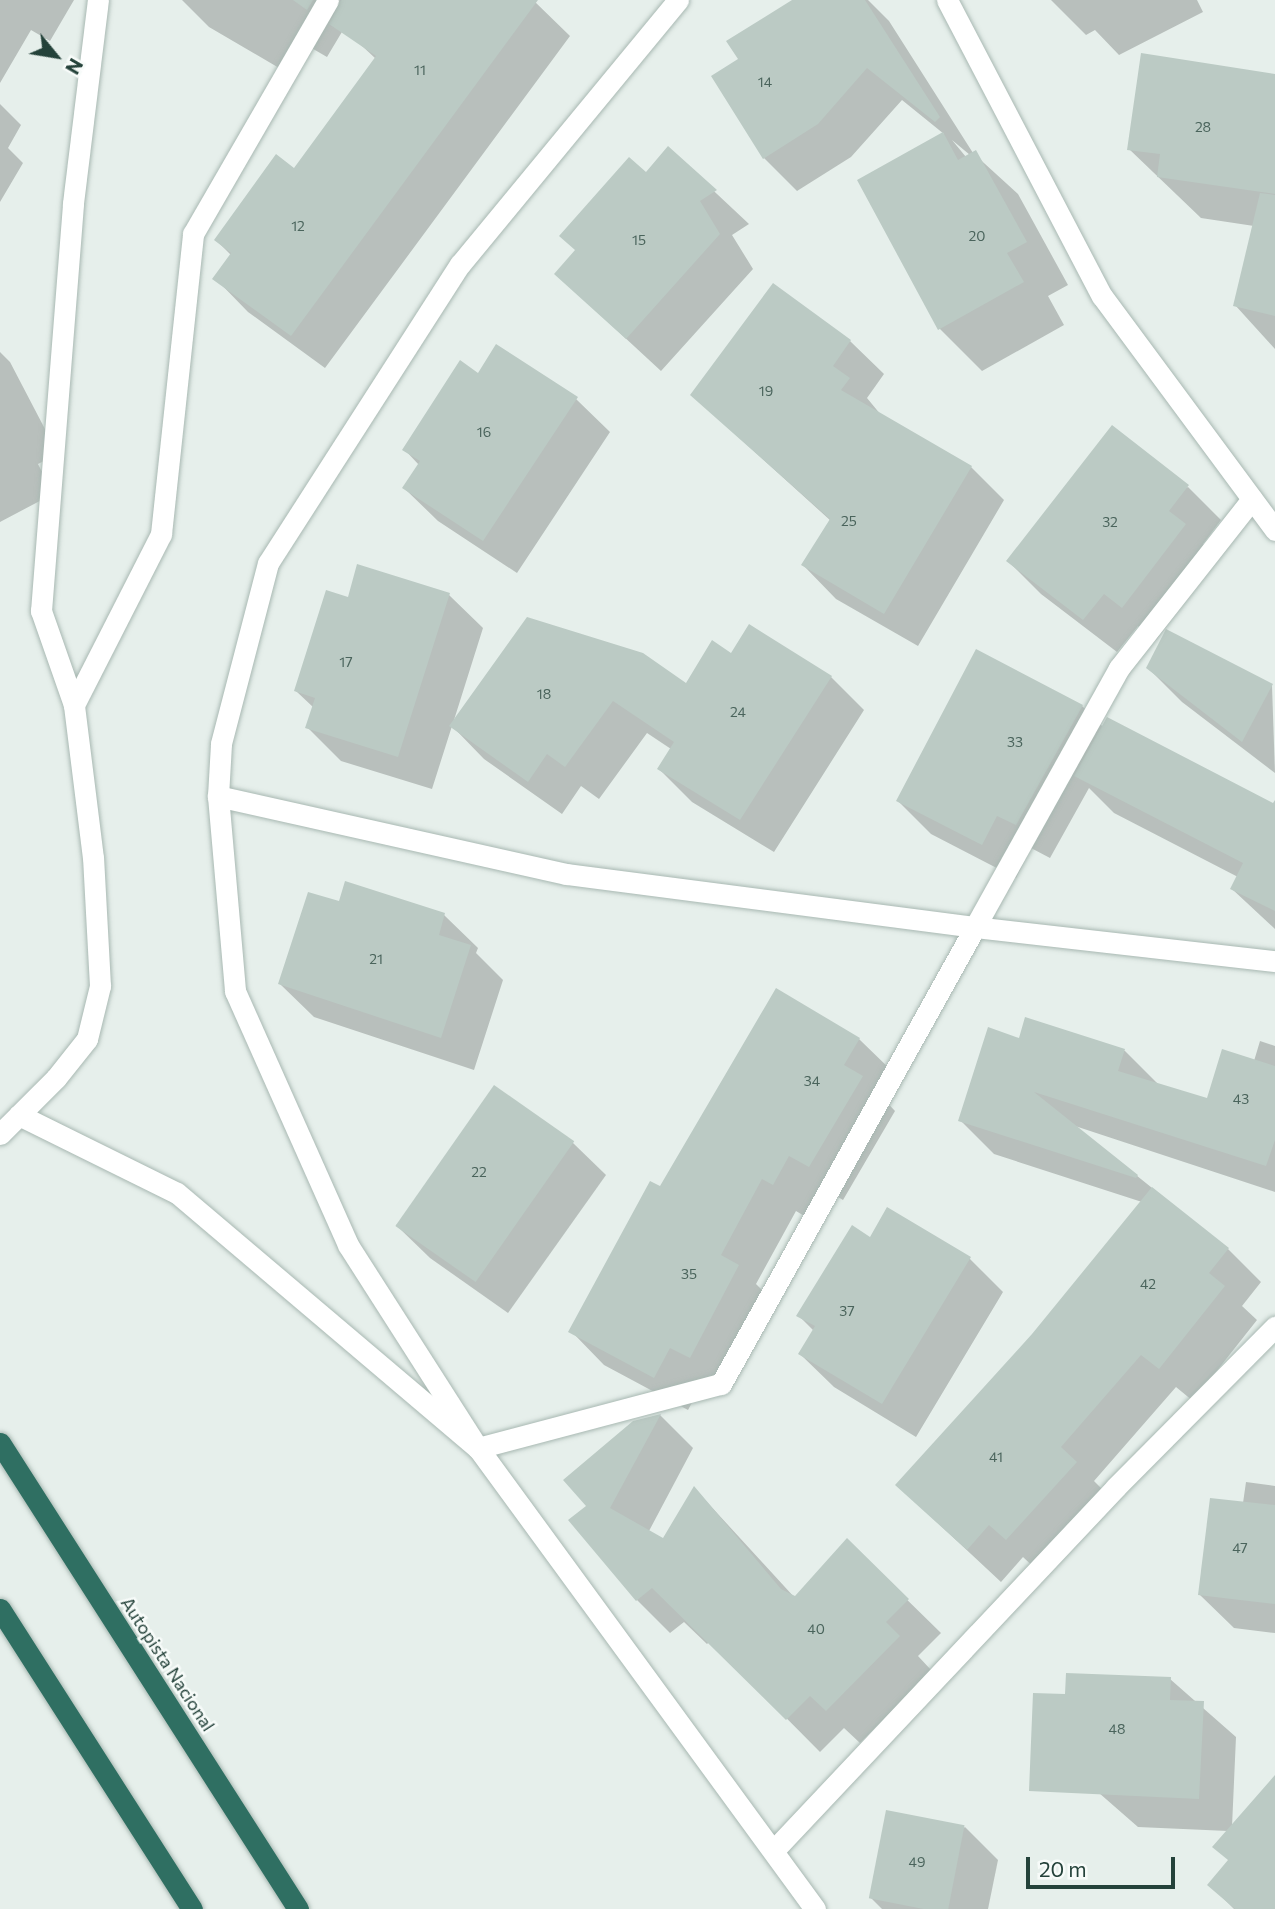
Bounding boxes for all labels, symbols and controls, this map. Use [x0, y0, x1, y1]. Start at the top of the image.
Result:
north arrow [21, 21, 91, 91]
text: N [61, 55, 88, 79]
house number: 11 [414, 62, 426, 78]
house number: 14 [758, 74, 772, 90]
house number: 28 [1195, 119, 1211, 135]
house number: 12 [291, 218, 305, 234]
house number: 20 [969, 228, 985, 244]
house number: 15 [632, 232, 646, 248]
house number: 19 [759, 383, 773, 399]
house number: 16 [477, 424, 491, 440]
house number: 25 [841, 513, 857, 529]
house number: 32 [1102, 514, 1118, 530]
house number: 17 [339, 654, 353, 670]
house number: 18 [537, 686, 551, 702]
house number: 24 [730, 704, 746, 720]
house number: 33 [1007, 734, 1023, 750]
house number: 21 [369, 951, 383, 967]
house number: 34 [804, 1073, 820, 1089]
house number: 43 [1233, 1091, 1249, 1107]
house number: 22 [471, 1164, 487, 1180]
house number: 35 [681, 1266, 697, 1282]
house number: 42 [1140, 1276, 1156, 1292]
house number: 37 [839, 1303, 855, 1319]
house number: 41 [989, 1449, 1003, 1465]
house number: 47 [1232, 1540, 1248, 1556]
street label: Autopista Nacional [117, 1593, 219, 1735]
house number: 40 [807, 1621, 825, 1637]
house number: 48 [1109, 1721, 1125, 1737]
scale bar [1030, 1842, 1179, 1886]
house number: 49 [909, 1854, 925, 1870]
text: 20 m [1039, 1856, 1087, 1881]

